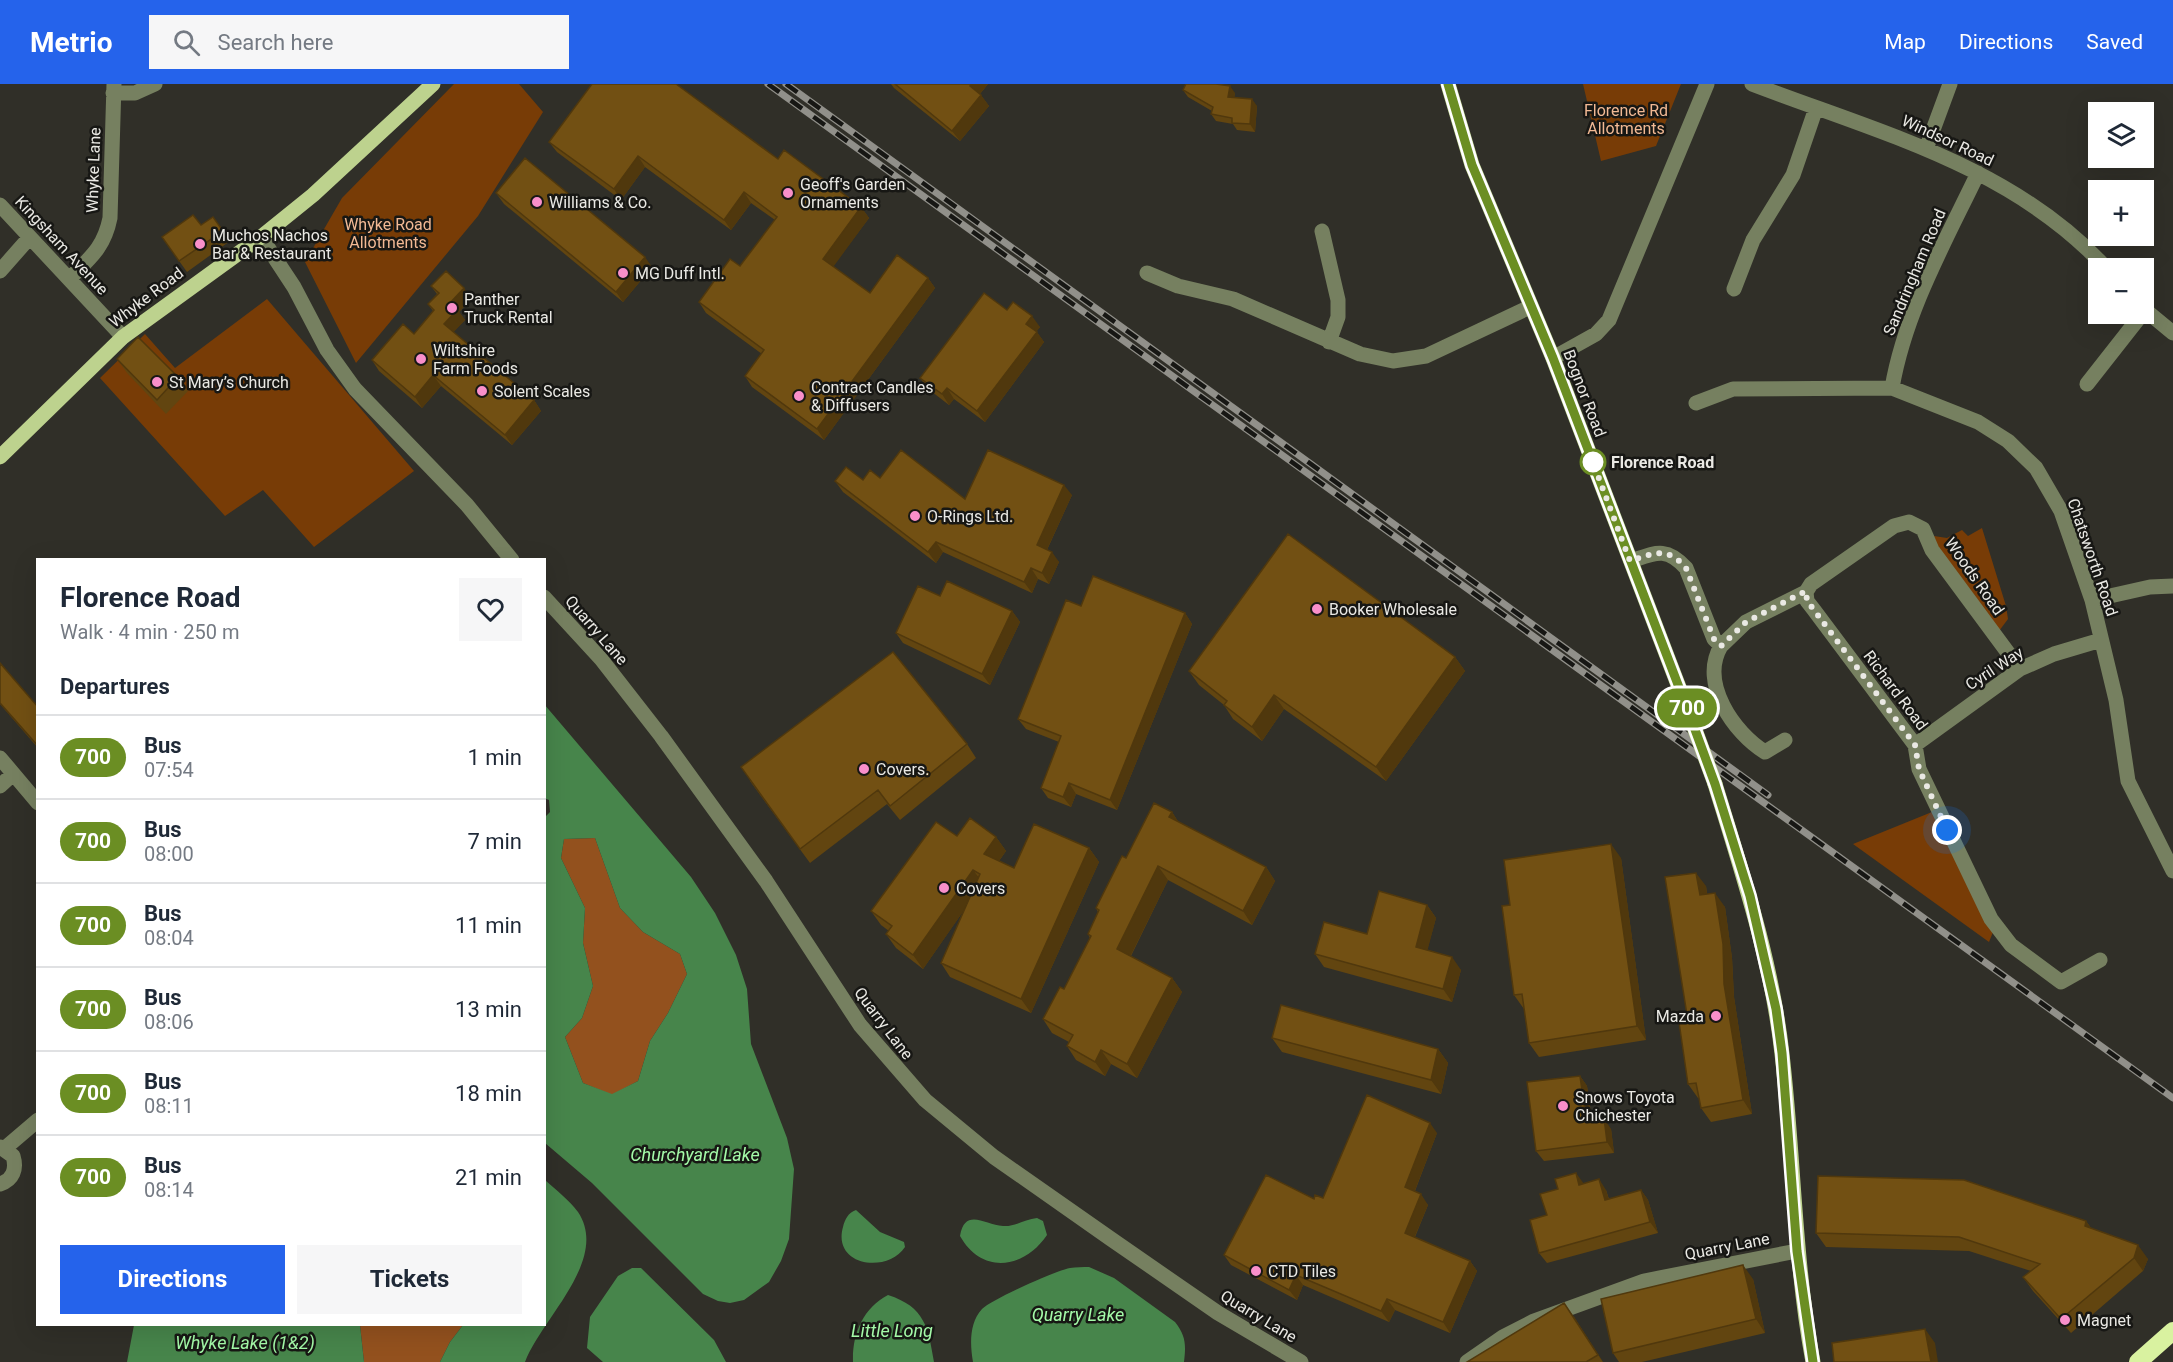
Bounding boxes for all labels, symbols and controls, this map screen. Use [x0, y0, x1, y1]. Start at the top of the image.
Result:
search box [149, 15, 569, 69]
text: Metrio [30, 26, 113, 59]
icon: search [170, 26, 203, 59]
text: Search here [218, 30, 333, 55]
text: Map [1884, 30, 1926, 54]
text: Directions [1959, 30, 2053, 54]
text: Saved [2086, 30, 2143, 54]
park label: Florence Rd Allotments [1584, 101, 1668, 138]
map controls [2088, 102, 2154, 324]
button: layers [2088, 102, 2154, 168]
street label: Windsor Road [1899, 111, 1997, 170]
street label: Whyke Lane [83, 127, 104, 213]
place label: Geoff's Garden Ornaments [800, 175, 905, 212]
button: + [2088, 180, 2154, 246]
marker: Geoff's Garden Ornaments [781, 186, 795, 200]
street label: Kingsham Avenue [11, 192, 112, 299]
place label: Williams & Co. [549, 193, 651, 212]
marker: Williams & Co. [530, 195, 544, 209]
street label: Sandringham Road [1879, 206, 1950, 338]
park label: Whyke Road Allotments [344, 215, 432, 252]
place label: Muchos Nachos Bar & Restaurant [212, 226, 331, 263]
marker: Muchos Nachos Bar & Restaurant [193, 237, 207, 251]
button: − [2088, 258, 2154, 324]
street label: Whyke Road [106, 263, 187, 331]
place label: MG Duff Intl. [635, 264, 725, 283]
marker: MG Duff Intl. [616, 266, 630, 280]
place label: Panther Truck Rental [464, 290, 553, 327]
marker: Panther Truck Rental [445, 301, 459, 315]
place label: Wiltshire Farm Foods [433, 341, 518, 378]
street label: Bognor Road [1559, 347, 1610, 440]
marker: Wiltshire Farm Foods [414, 352, 428, 366]
place label: St Mary’s Church [169, 373, 289, 392]
marker: St Mary’s Church [150, 375, 164, 389]
place label: Contract Candles & Diffusers [811, 378, 934, 415]
place label: Solent Scales [494, 382, 590, 401]
marker: Solent Scales [475, 384, 489, 398]
marker: Contract Candles & Diffusers [792, 389, 806, 403]
marker: Florence Road [1580, 449, 1606, 475]
place label: Florence Road [1611, 453, 1714, 472]
street label: Chatsworth Road [2064, 496, 2122, 618]
place label: O-Rings Ltd. [927, 507, 1013, 526]
marker: O-Rings Ltd. [908, 509, 922, 523]
street label: Woods Road [1941, 534, 2008, 619]
button: heart [459, 578, 522, 641]
text: Florence Road [60, 581, 241, 614]
street label: Quarry Lane [561, 592, 632, 669]
place label: Booker Wholesale [1329, 600, 1457, 619]
marker: Booker Wholesale [1310, 602, 1324, 616]
text: Walk · 4 min · 250 m [60, 620, 239, 644]
street label: Cyril Way [1962, 642, 2027, 694]
street label: Richard Road [1860, 647, 1932, 734]
text: Departures [60, 674, 170, 699]
line badge: 700 [1652, 688, 1722, 728]
text: 700 [1669, 696, 1705, 720]
text: Bus [144, 733, 182, 758]
text: 700 [75, 745, 111, 769]
text: 1 min [467, 745, 522, 770]
text: 07:54 [144, 758, 194, 782]
place label: Covers. [876, 760, 929, 779]
marker: Covers. [857, 762, 871, 776]
your location [1932, 815, 1962, 845]
text: Bus [144, 817, 182, 842]
text: 700 [75, 829, 111, 853]
text: 7 min [467, 829, 522, 854]
text: 08:00 [144, 842, 194, 866]
place label: Covers [956, 879, 1005, 898]
marker: Covers [937, 881, 951, 895]
text: Bus [144, 901, 182, 926]
text: 700 [75, 913, 111, 937]
text: 11 min [455, 913, 522, 938]
text: 08:04 [144, 926, 194, 950]
street label: Quarry Lane [850, 983, 917, 1063]
text: Bus [144, 985, 182, 1010]
text: 700 [75, 997, 111, 1021]
text: 13 min [455, 997, 522, 1022]
place label: Mazda [1656, 1007, 1704, 1026]
marker: Mazda [1709, 1009, 1723, 1023]
text: 08:06 [144, 1010, 194, 1034]
text: Bus [144, 1069, 182, 1094]
text: 700 [75, 1081, 111, 1105]
text: 18 min [455, 1081, 522, 1106]
place label: Snows Toyota Chichester [1575, 1088, 1675, 1125]
text: 08:11 [144, 1094, 194, 1118]
marker: Snows Toyota Chichester [1556, 1099, 1570, 1113]
water label: Churchyard Lake [630, 1144, 760, 1165]
text: Bus [144, 1153, 182, 1178]
text: 700 [75, 1165, 111, 1189]
text: 21 min [455, 1165, 522, 1190]
text: 08:14 [144, 1178, 194, 1202]
street label: Quarry Lane [1683, 1229, 1771, 1264]
button: Directions [60, 1245, 285, 1314]
button: Tickets [297, 1245, 522, 1314]
place label: CTD Tiles [1268, 1262, 1336, 1281]
marker: CTD Tiles [1249, 1264, 1263, 1278]
street label: Quarry Lane [1217, 1286, 1300, 1347]
water label: Quarry Lake [1032, 1304, 1124, 1325]
place label: Magnet [2077, 1311, 2131, 1330]
marker: Magnet [2058, 1313, 2072, 1327]
water label: Little Long [851, 1320, 933, 1341]
water label: Whyke Lake (1&2) [175, 1332, 315, 1354]

